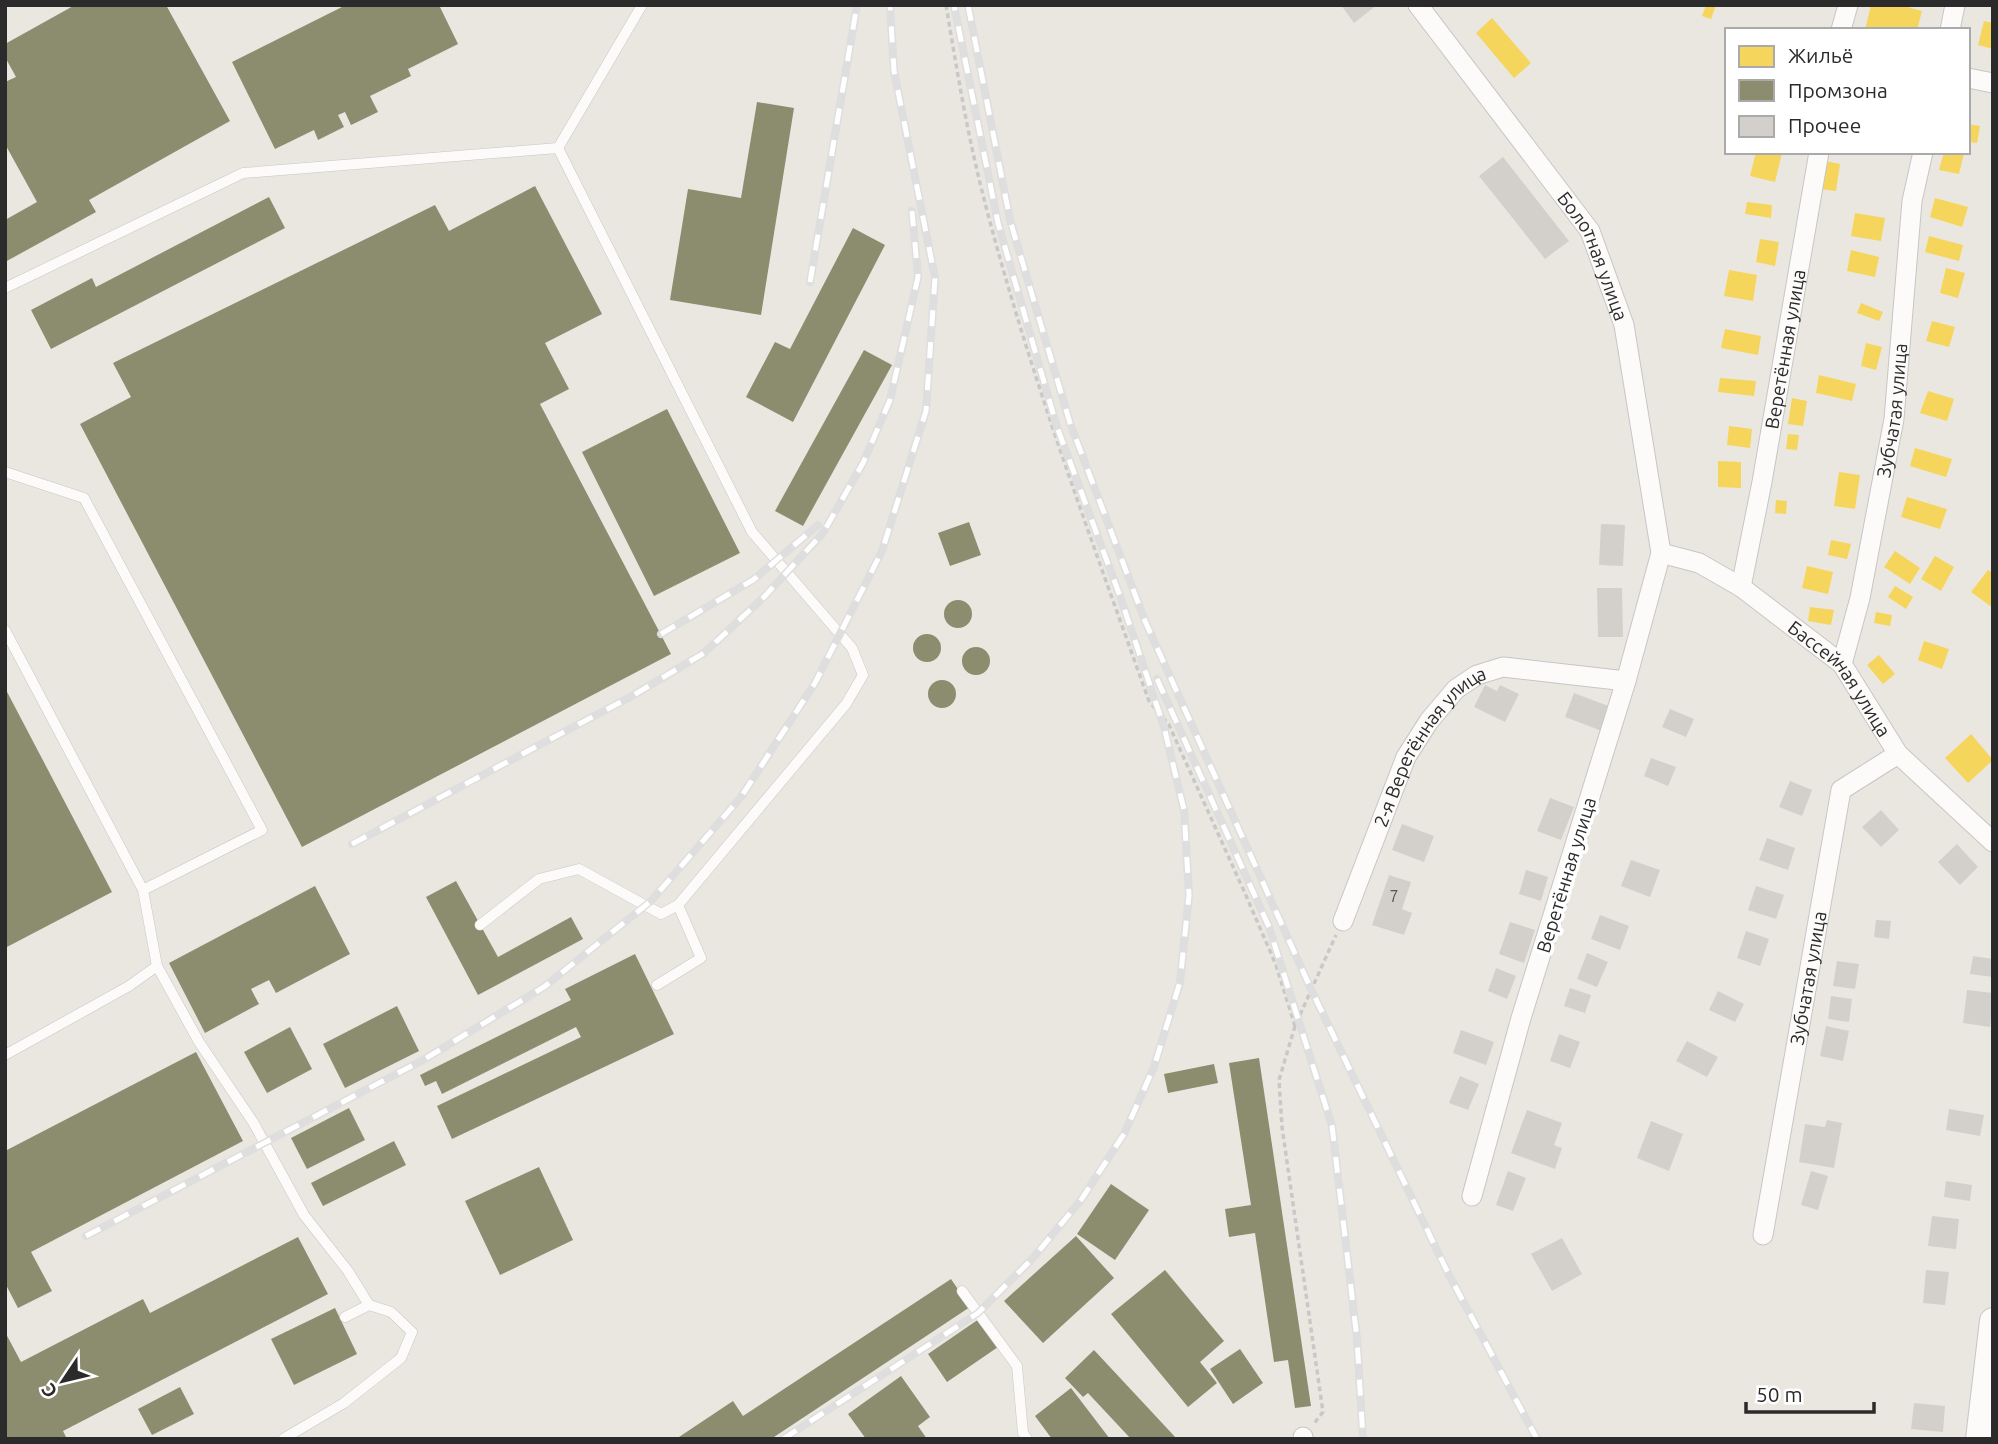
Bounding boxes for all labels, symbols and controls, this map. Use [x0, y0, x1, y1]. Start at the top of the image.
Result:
legend [1725, 28, 1970, 154]
text: Жильё [1788, 43, 1853, 67]
text: Промзона [1788, 78, 1888, 102]
text: Прочее [1788, 113, 1861, 137]
street label: Болотная улица [1553, 187, 1632, 324]
street label: Веретённая улица [1760, 267, 1810, 431]
street label: Зубчатая улица [1872, 342, 1911, 479]
street label: Бассейная улица [1784, 616, 1895, 741]
street label: 2-я Веретённая улица [1369, 662, 1489, 830]
street label: Веретённая улица [1532, 795, 1600, 955]
house number: 7 [1389, 887, 1399, 905]
street label: Зубчатая улица [1786, 909, 1831, 1047]
north arrow [28, 1346, 98, 1416]
scale bar [1746, 1370, 1874, 1414]
text: С [37, 1379, 62, 1402]
text: 50 m [1756, 1382, 1803, 1406]

